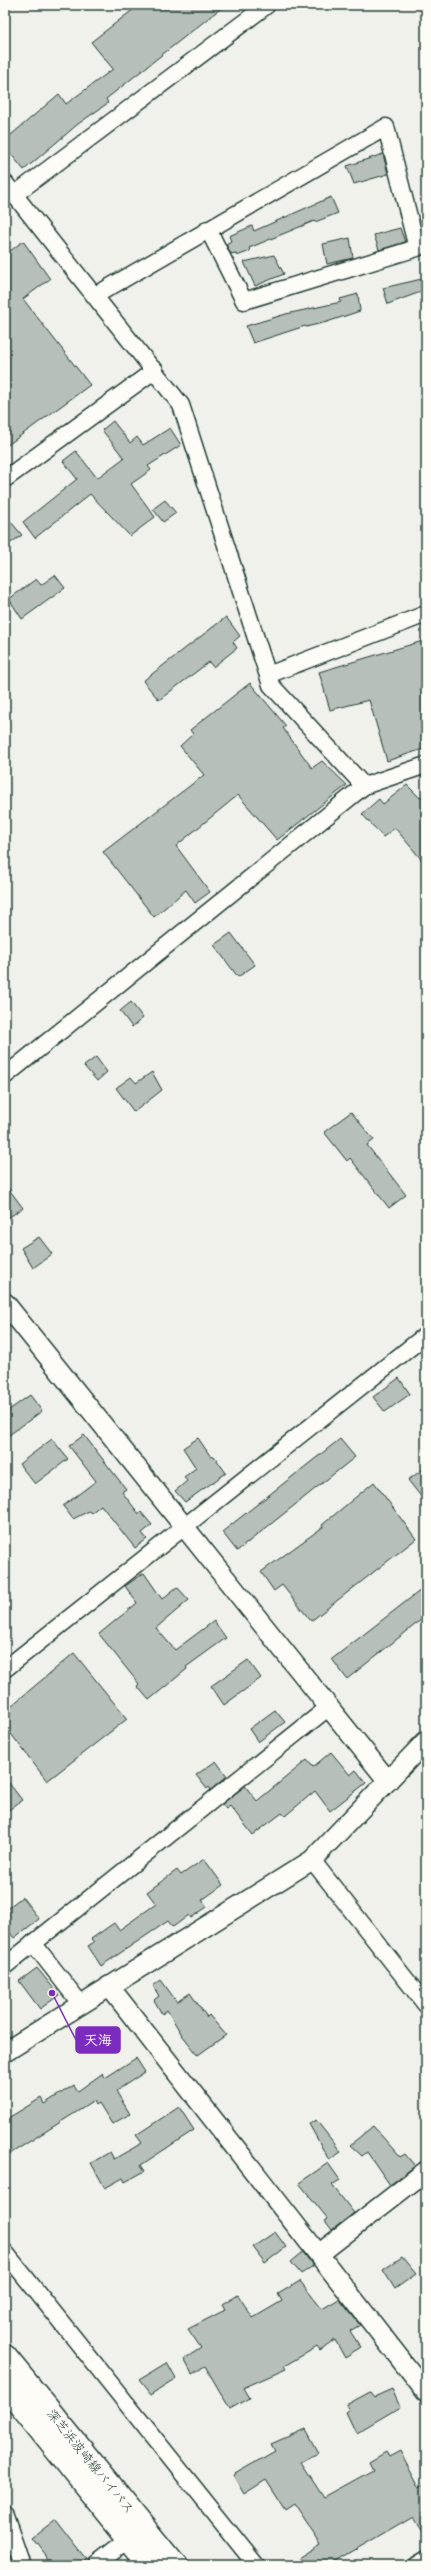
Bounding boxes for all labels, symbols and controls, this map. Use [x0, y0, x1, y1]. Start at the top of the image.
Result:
callout: 天海 [76, 2027, 120, 2053]
text: 天海 [84, 2032, 112, 2050]
street label: 深芝浜波崎線バイパス [42, 2406, 137, 2518]

